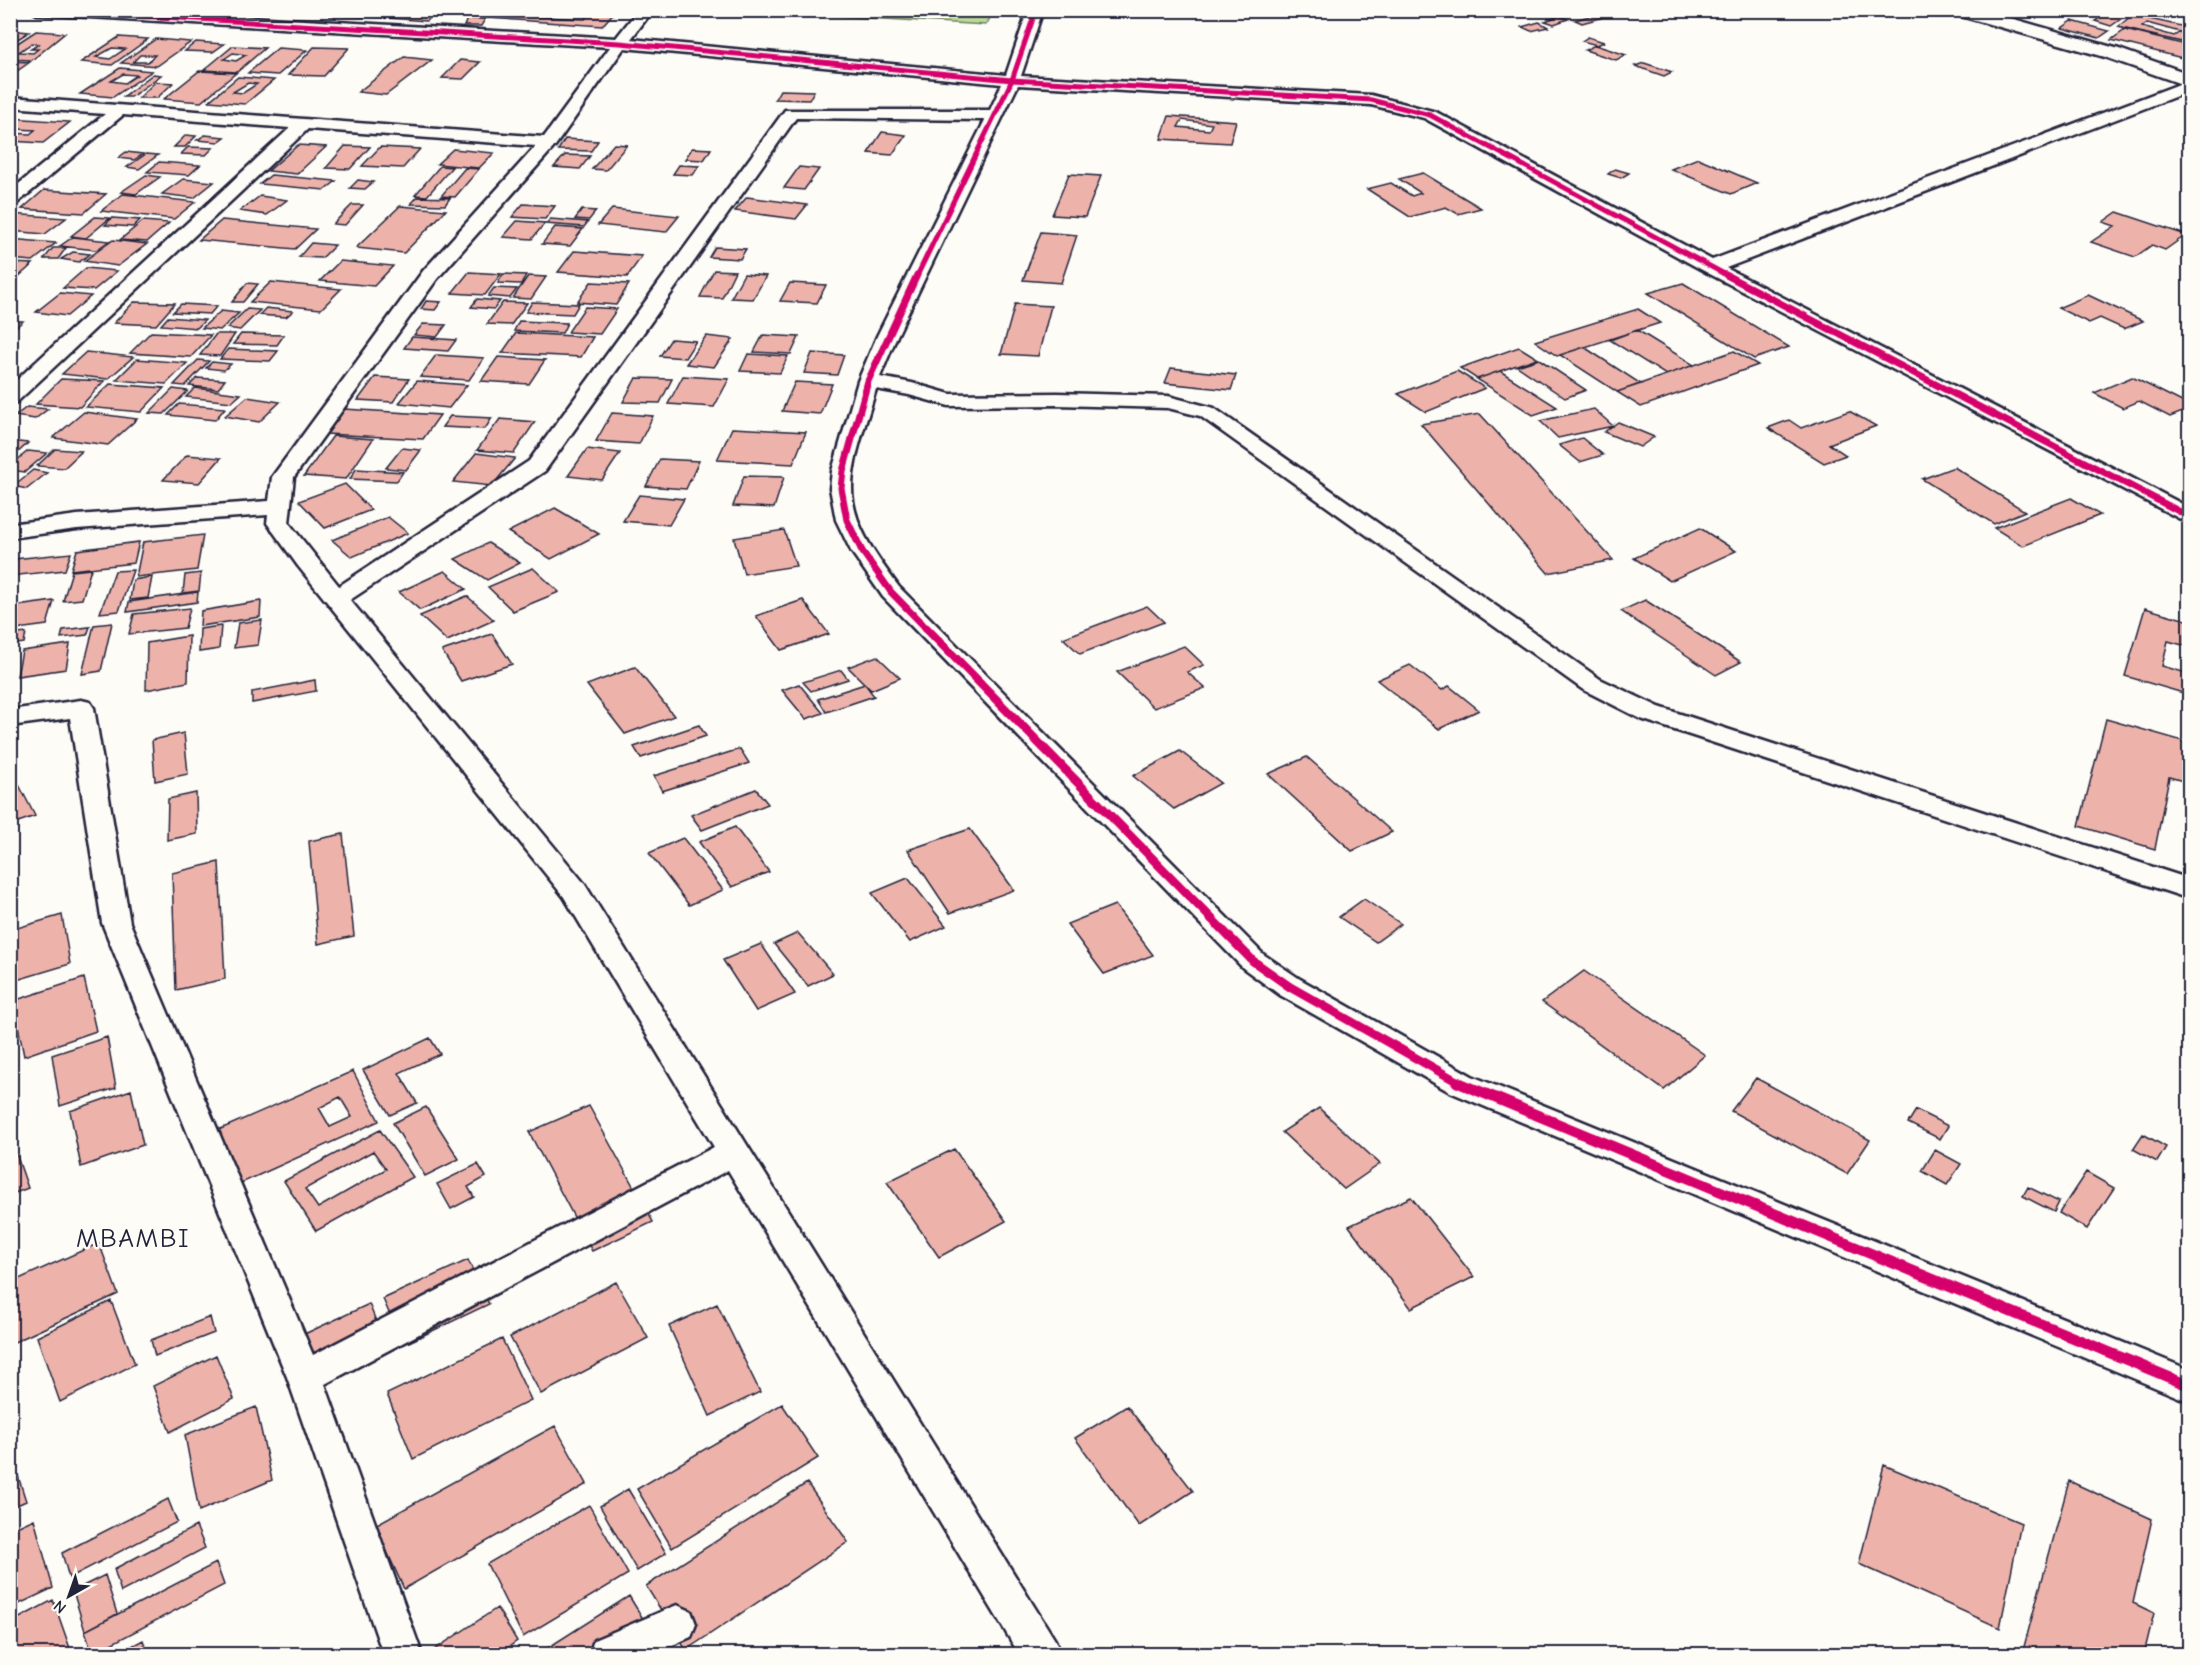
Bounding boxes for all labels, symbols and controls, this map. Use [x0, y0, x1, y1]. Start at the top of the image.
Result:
district label: MBAMBI [76, 1223, 190, 1254]
north arrow [39, 1566, 99, 1626]
text: N [50, 1596, 70, 1617]

